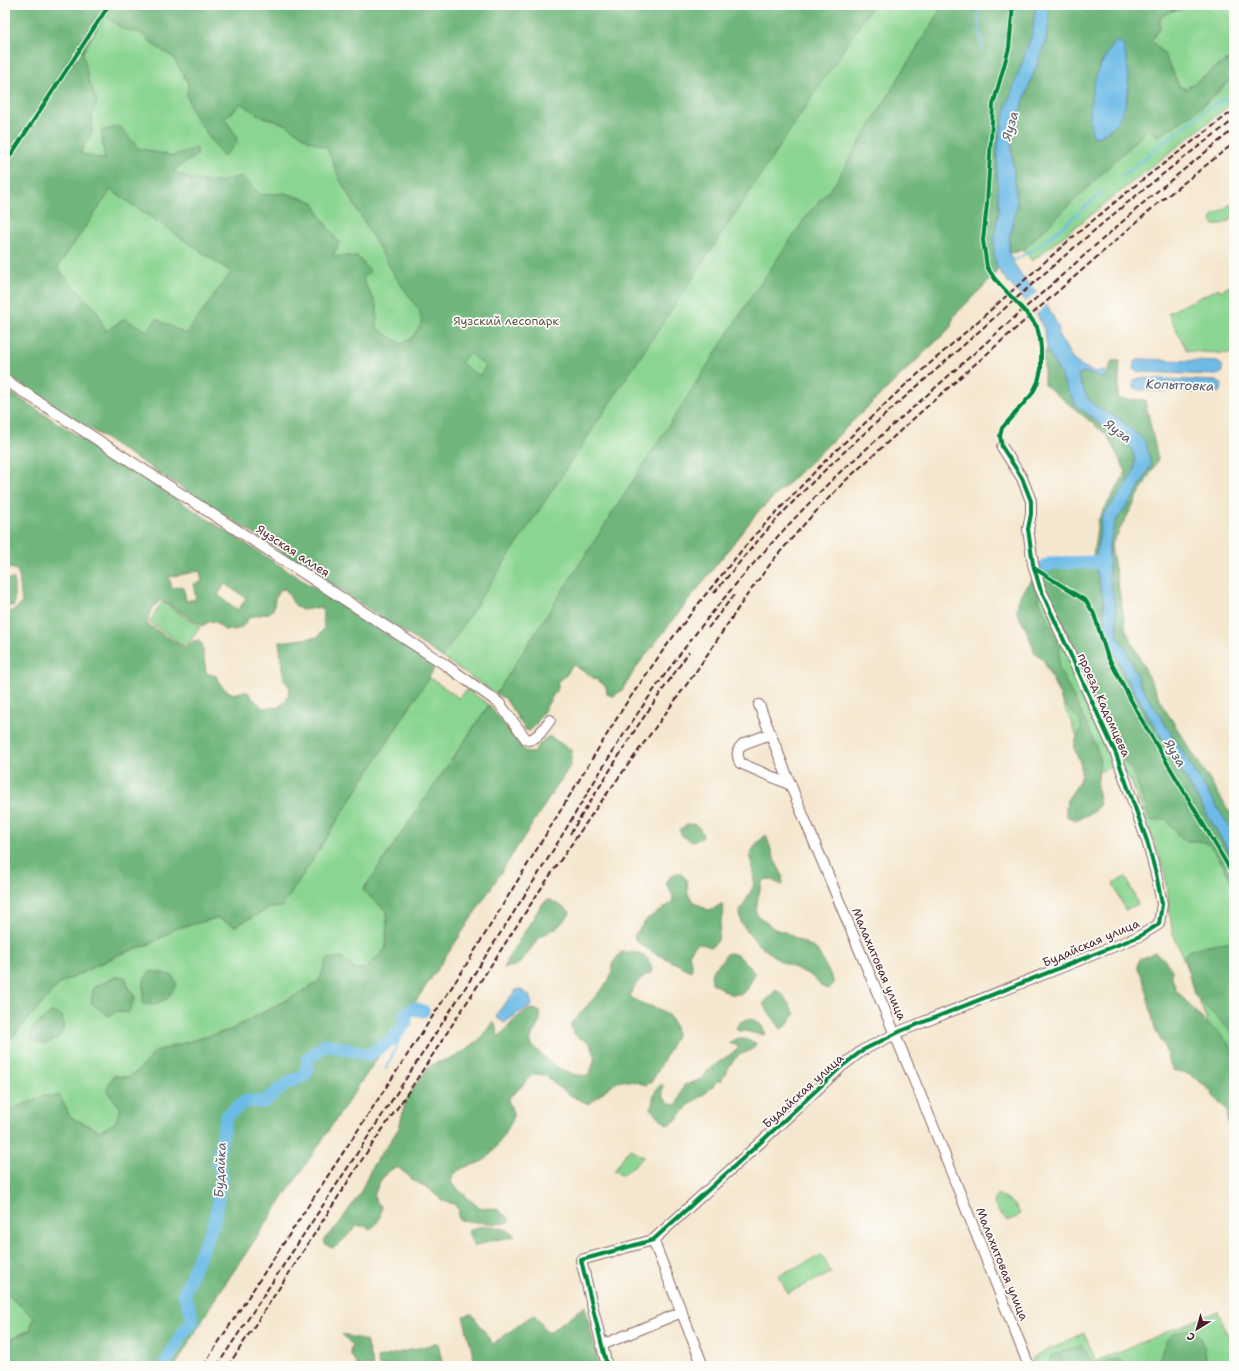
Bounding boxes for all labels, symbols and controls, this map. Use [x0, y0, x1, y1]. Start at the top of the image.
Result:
water label: Яуза [997, 109, 1022, 144]
park label: Яузский лесопарк [453, 313, 559, 329]
water label: Копытовка [1145, 375, 1215, 395]
water label: Яуза [1100, 415, 1135, 447]
street label: Яузская аллея [253, 521, 333, 581]
street label: проезд Кадомцева [1074, 650, 1134, 760]
water label: Яуза [1159, 735, 1190, 770]
street label: Малахитовая улица [848, 905, 910, 1023]
street label: Будайская улица [1040, 915, 1142, 971]
street label: Будайская улица [759, 1050, 847, 1132]
water label: Будайка [210, 1142, 230, 1198]
street label: Малахитовая улица [972, 1205, 1032, 1324]
north arrow [1177, 1309, 1217, 1349]
text: С [1184, 1328, 1198, 1345]

